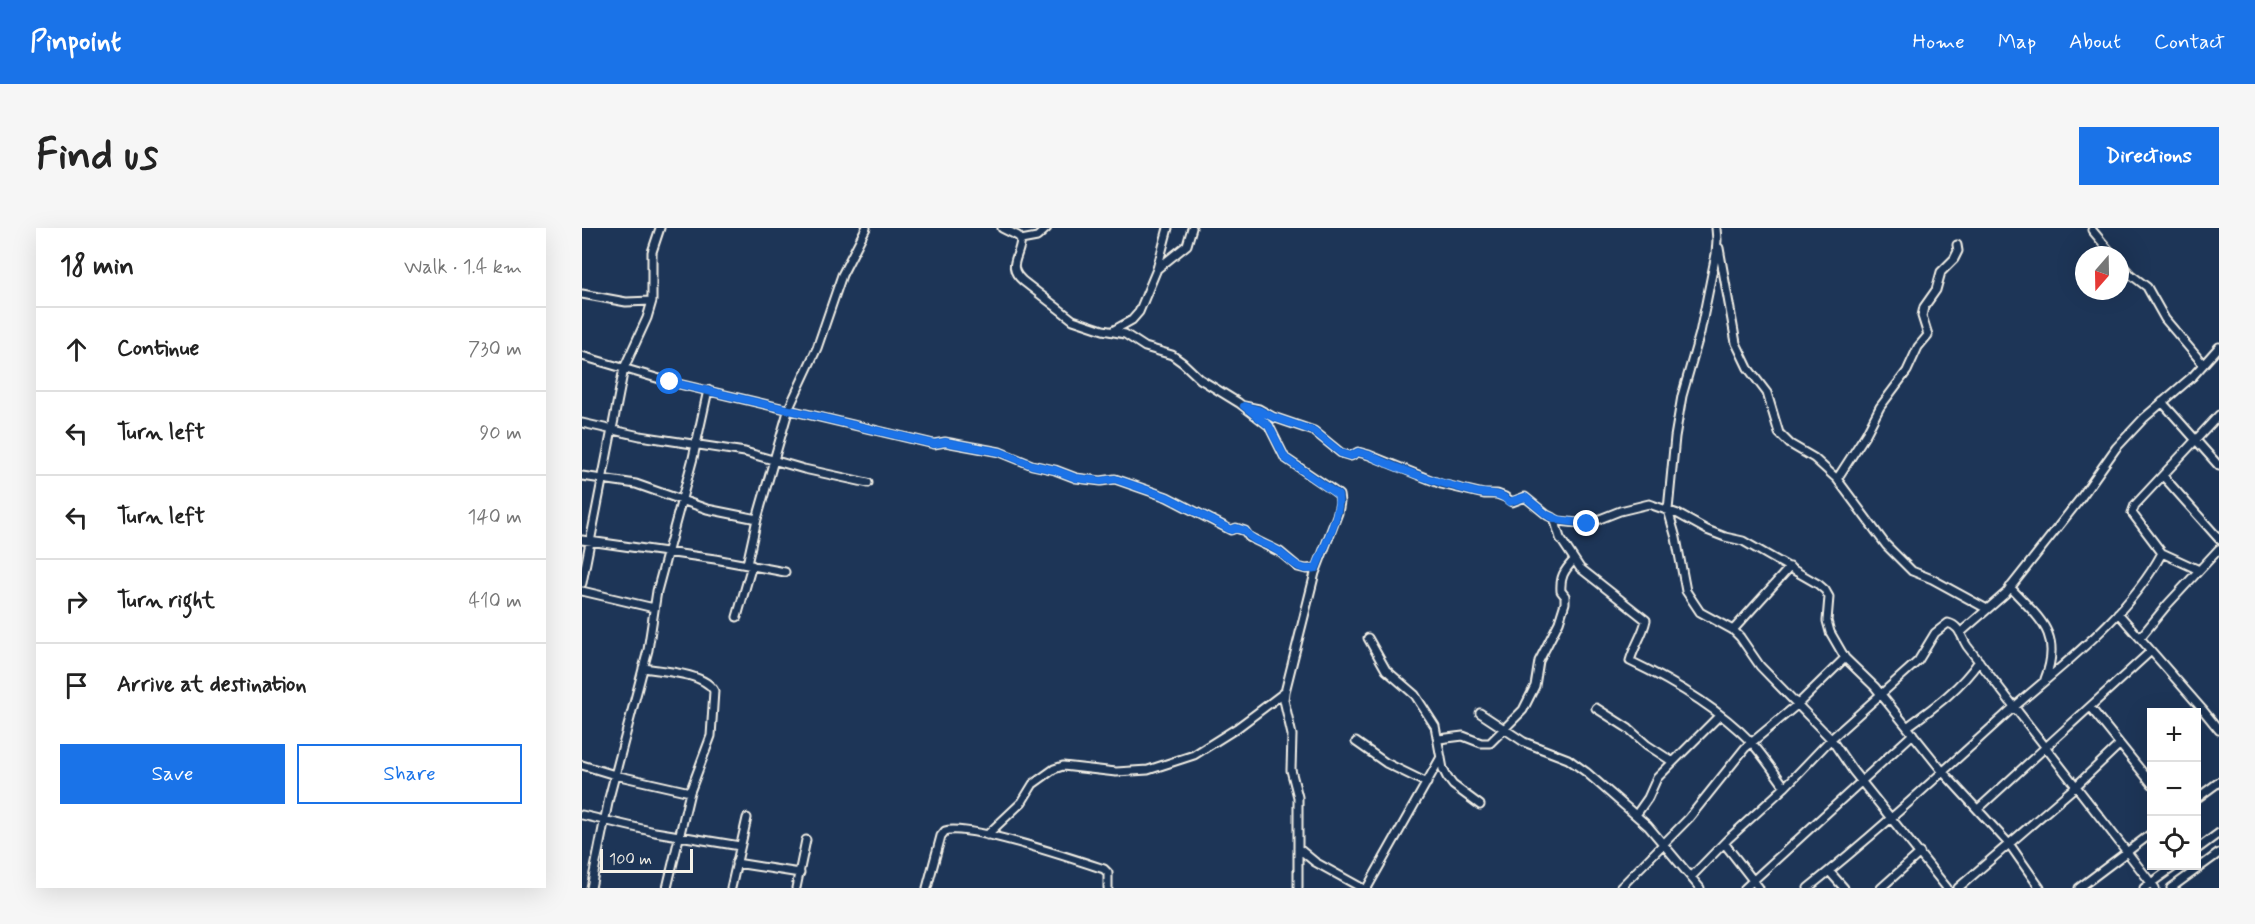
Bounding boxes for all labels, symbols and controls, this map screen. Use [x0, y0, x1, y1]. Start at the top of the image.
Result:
text: Pinpoint [30, 24, 121, 61]
text: Home [1913, 28, 1965, 56]
text: Map [1998, 28, 2036, 56]
text: About [2069, 28, 2121, 56]
text: Contact [2154, 28, 2225, 56]
button: Directions [2079, 127, 2219, 185]
text: Find us [36, 129, 158, 184]
north arrow [2075, 246, 2129, 300]
text: 18 min [60, 250, 134, 284]
text: Walk · 1.4 km [404, 254, 522, 281]
icon: ahead [60, 333, 93, 366]
text: Continue [117, 335, 199, 363]
text: 730 m [468, 336, 522, 363]
route start [656, 368, 682, 394]
icon: left [60, 417, 93, 450]
text: Turn left [117, 419, 205, 447]
text: 90 m [479, 420, 522, 447]
icon: left [60, 501, 93, 534]
text: Turn left [117, 503, 205, 531]
text: 140 m [468, 504, 522, 531]
route end [1573, 510, 1599, 536]
icon: right [60, 585, 93, 618]
text: Turn right [117, 587, 215, 615]
text: 410 m [468, 588, 522, 615]
icon: arrive [60, 669, 93, 702]
text: Arrive at destination [117, 671, 307, 699]
map controls [2147, 708, 2201, 870]
button: + [2147, 708, 2201, 762]
button: Save [60, 744, 285, 804]
button: Share [297, 744, 522, 804]
button: − [2147, 762, 2201, 816]
button: locate [2147, 816, 2201, 870]
scale bar [600, 846, 693, 874]
text: 100 m [609, 849, 652, 870]

